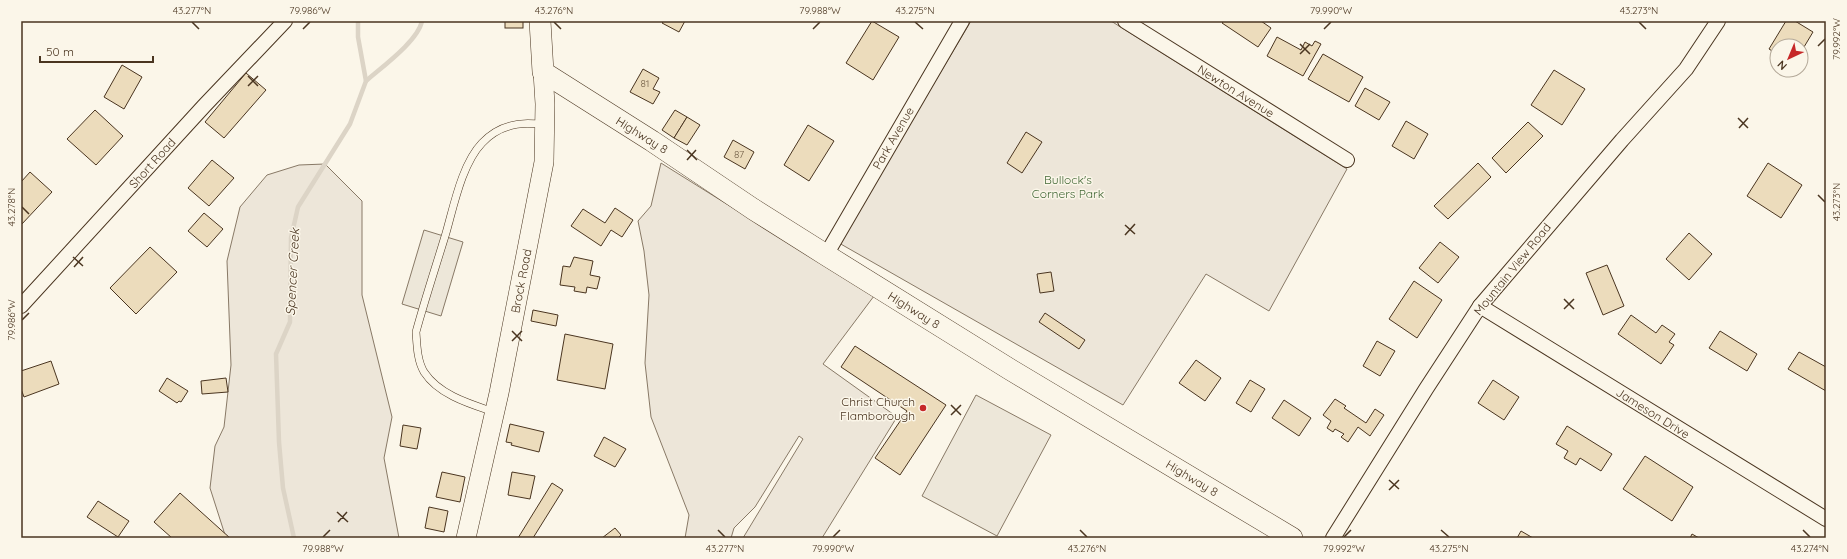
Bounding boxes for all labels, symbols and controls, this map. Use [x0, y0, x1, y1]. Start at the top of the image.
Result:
text: 43.277°N [173, 4, 211, 17]
text: 79.986°W [289, 4, 331, 17]
text: 43.276°N [535, 4, 573, 17]
text: 79.988°W [799, 4, 841, 17]
text: 43.275°N [896, 4, 934, 17]
text: 79.990°W [1310, 4, 1352, 17]
text: 43.273°N [1620, 4, 1658, 17]
text: 79.992°W [1830, 18, 1843, 60]
scale bar [40, 38, 153, 64]
north arrow [1769, 38, 1809, 78]
text: 50 m [46, 44, 74, 59]
text: N [1774, 57, 1790, 73]
street label: Newton Avenue [1195, 61, 1277, 121]
house number: 81 [640, 77, 650, 90]
street label: Park Avenue [869, 104, 917, 172]
street label: Highway 8 [613, 113, 671, 157]
street label: Short Road [126, 135, 178, 191]
house number: 87 [734, 148, 744, 161]
park label: Bullock's Corners Park [1032, 172, 1104, 201]
text: 43.273°N [1830, 183, 1843, 221]
text: 43.278°N [5, 188, 18, 226]
street label: Mountain View Road [1470, 220, 1554, 318]
water label: Spencer Creek [282, 227, 302, 316]
street label: Brock Road [507, 248, 535, 314]
street label: Highway 8 [885, 288, 943, 332]
text: 79.986°W [5, 299, 18, 341]
street label: Jameson Drive [1613, 384, 1693, 442]
place label: Christ Church Flamborough [840, 394, 915, 423]
marker: Christ Church Flamborough [918, 403, 928, 413]
street label: Highway 8 [1163, 457, 1221, 499]
text: 79.988°W [302, 542, 344, 555]
text: 43.277°N [706, 542, 744, 555]
text: 79.990°W [812, 542, 854, 555]
text: 43.276°N [1068, 542, 1106, 555]
text: 79.992°W [1323, 542, 1365, 555]
text: 43.275°N [1430, 542, 1468, 555]
text: 43.274°N [1791, 542, 1829, 555]

